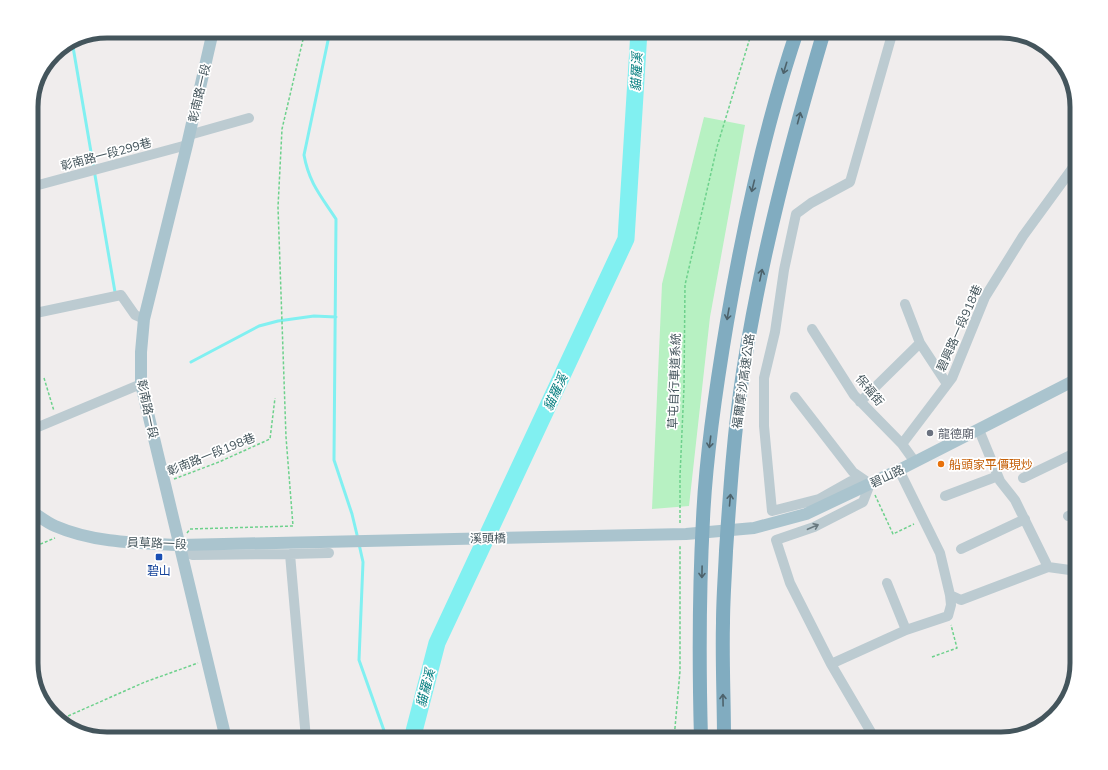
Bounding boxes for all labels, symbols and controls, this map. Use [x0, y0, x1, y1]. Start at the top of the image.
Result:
water label: 貓羅溪 [627, 50, 645, 92]
street label: 彰南路一段 [185, 62, 213, 124]
one-way arrow [781, 62, 788, 75]
one-way arrow [796, 111, 803, 124]
street label: 彰南路一段299巷 [59, 135, 153, 173]
one-way arrow [749, 179, 756, 192]
one-way arrow [758, 268, 766, 281]
street label: 碧興路一段918巷 [933, 282, 985, 374]
one-way arrow [724, 307, 732, 320]
street label: 福爾摩沙高速公路 [729, 332, 757, 430]
street label: 草屯自行車道系統 [665, 333, 683, 429]
water label: 貓羅溪 [540, 369, 571, 413]
street label: 保福街 [853, 371, 887, 409]
street label: 彰南路一段 [134, 378, 162, 440]
place label: 龍德廟 [938, 426, 974, 441]
marker: 龍德廟 [925, 428, 935, 438]
street label: 彰南路一段198巷 [165, 430, 257, 478]
one-way arrow [706, 435, 714, 448]
place label: 船頭家平價現炒 [949, 457, 1033, 472]
marker: 船頭家平價現炒 [936, 459, 946, 469]
street label: 碧山路 [868, 462, 906, 490]
one-way arrow [726, 494, 733, 507]
one-way arrow [806, 523, 818, 530]
street label: 溪頭橋 [470, 530, 506, 546]
street label: 員草路一段 [127, 534, 187, 552]
marker: 碧山 [154, 552, 164, 562]
place label: 碧山 [147, 563, 171, 578]
one-way arrow [698, 565, 706, 578]
water label: 貓羅溪 [412, 665, 438, 709]
one-way arrow [720, 694, 727, 707]

